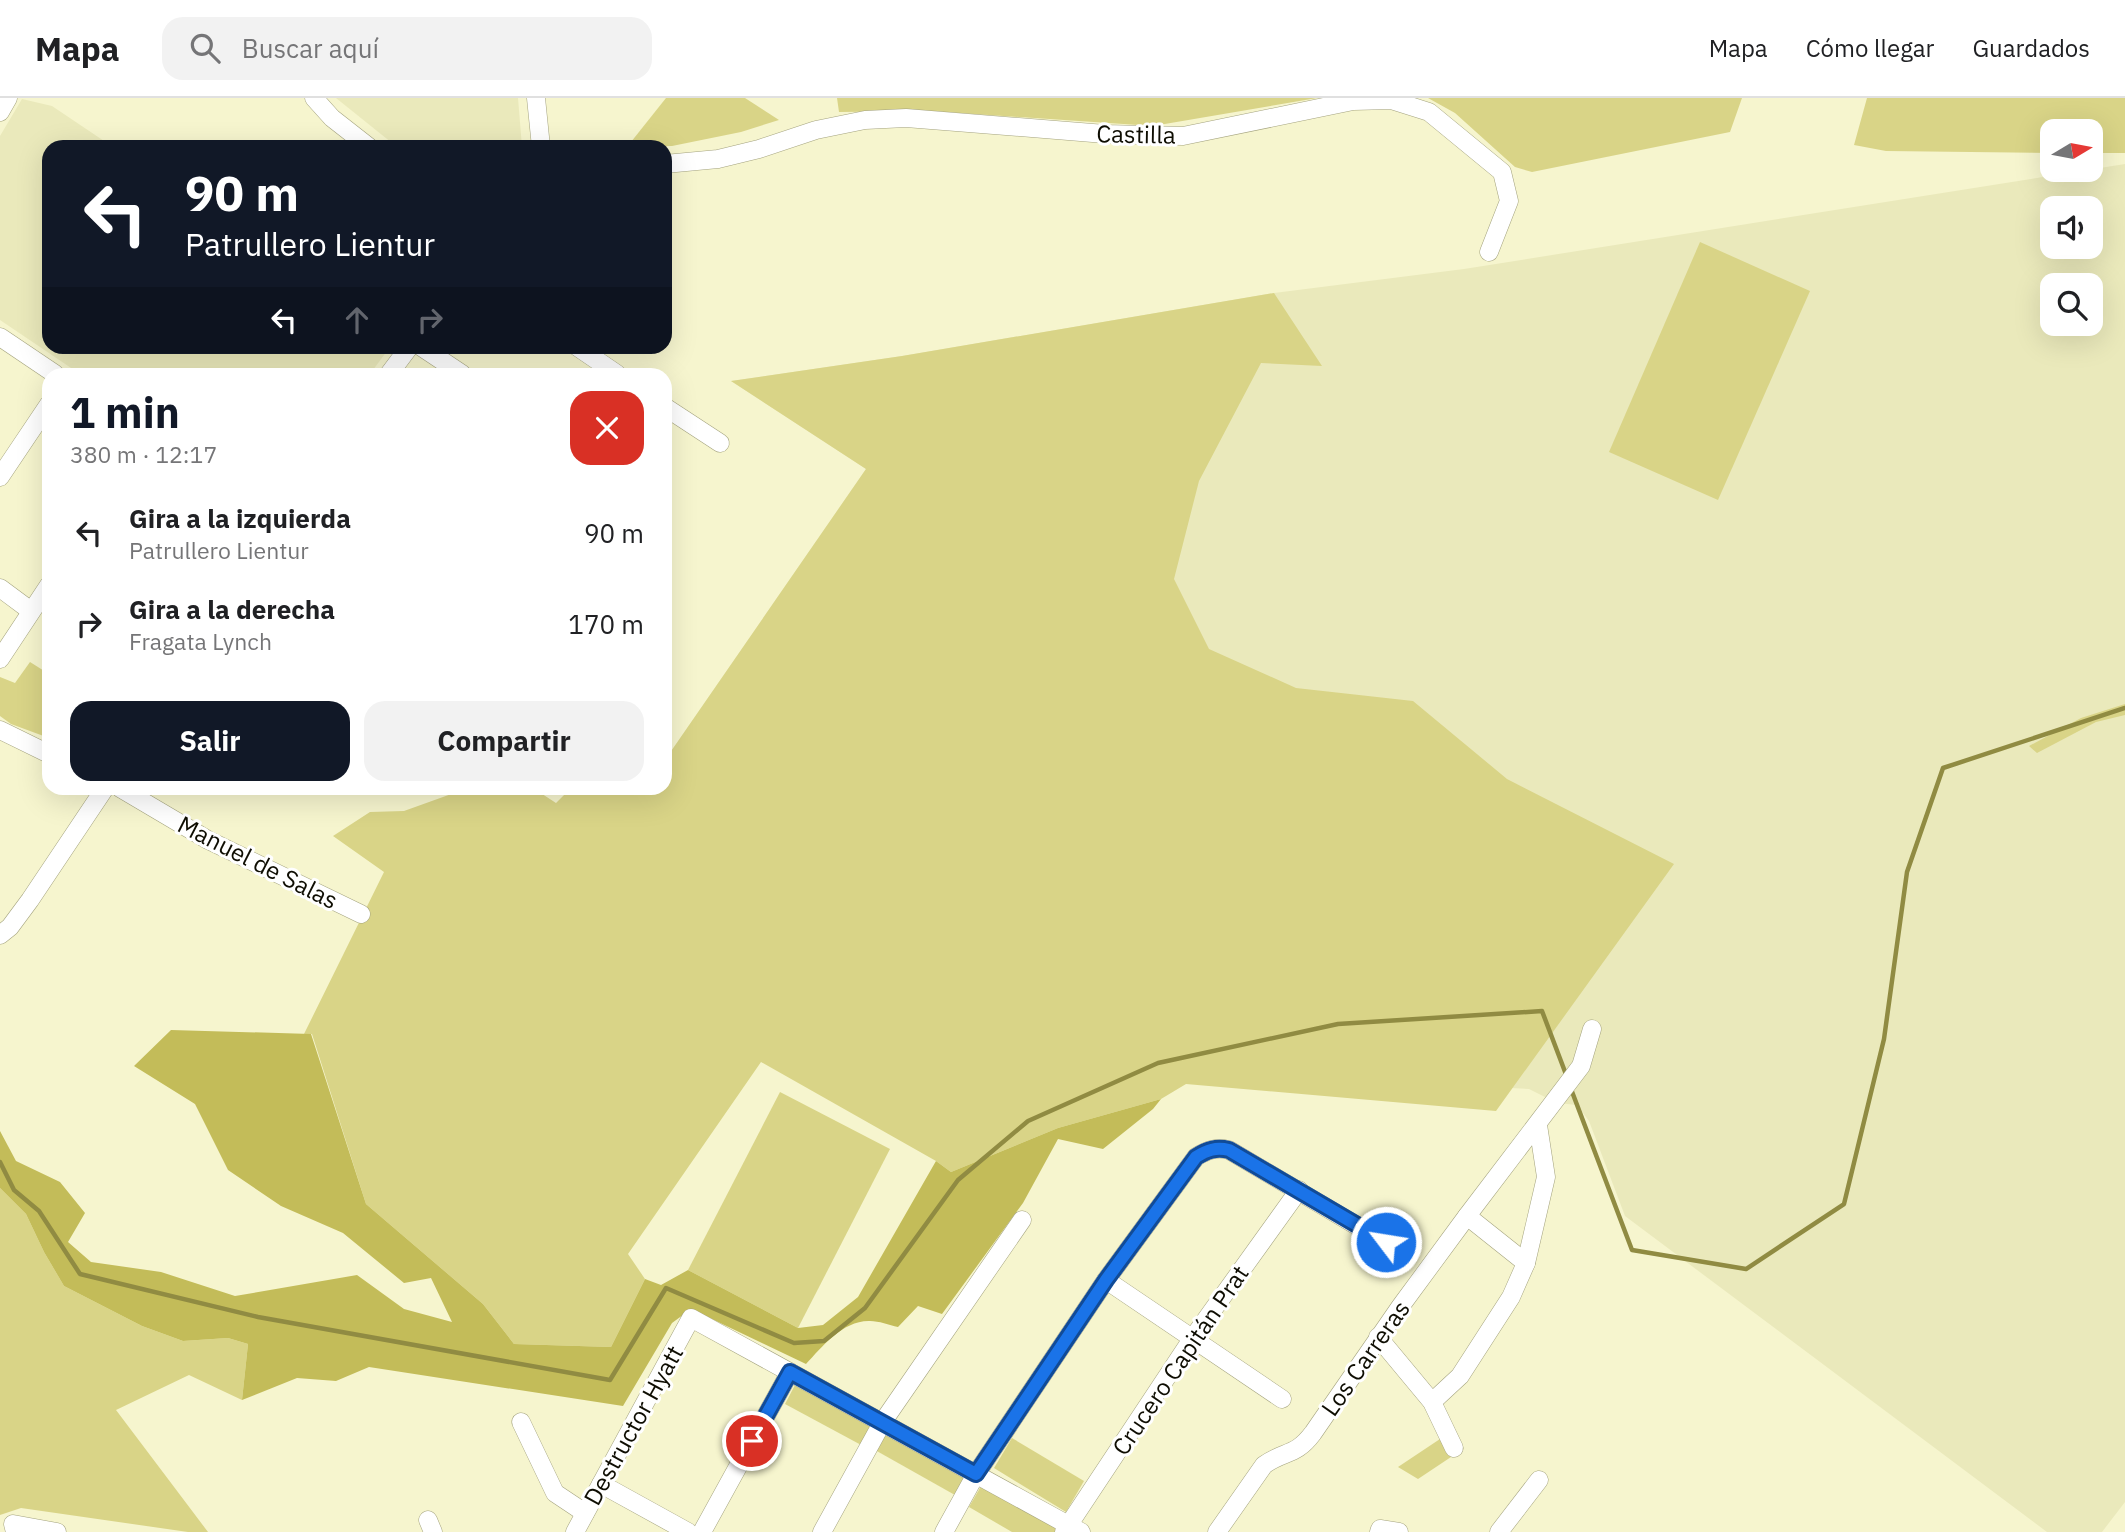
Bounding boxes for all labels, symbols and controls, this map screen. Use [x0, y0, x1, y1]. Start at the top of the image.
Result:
search box [162, 17, 652, 80]
text: Mapa [35, 27, 120, 70]
icon: search [186, 29, 224, 67]
text: Buscar aquí [242, 31, 379, 65]
text: Mapa [1709, 32, 1768, 64]
text: Cómo llegar [1806, 32, 1934, 64]
text: Guardados [1972, 32, 2090, 64]
street label: Castilla [1096, 117, 1176, 151]
north arrow [2040, 119, 2104, 182]
map controls [2040, 119, 2103, 336]
text: 90 m [185, 161, 299, 224]
icon: left [70, 168, 161, 259]
button: sound [2040, 196, 2103, 259]
text: Patrullero Lientur [185, 223, 435, 265]
button: search [2040, 273, 2103, 336]
icon: left [265, 301, 303, 339]
icon: ahead [338, 301, 376, 339]
icon: right [411, 301, 449, 339]
text: 1 min [70, 385, 180, 440]
button: close [570, 391, 644, 465]
text: 380 m · 12:17 [70, 439, 217, 469]
text: Gira a la izquierda [129, 501, 351, 535]
icon: left [70, 514, 108, 552]
text: 90 m [584, 516, 644, 550]
text: Patrullero Lientur [129, 535, 309, 565]
text: Gira a la derecha [129, 592, 335, 626]
icon: right [70, 605, 108, 643]
text: 170 m [568, 607, 644, 641]
text: Fragata Lynch [129, 626, 272, 656]
button: Salir [70, 701, 350, 781]
button: Compartir [364, 701, 644, 781]
street label: Manuel de Salas [173, 808, 343, 916]
position arrow [1349, 1205, 1423, 1279]
street label: Crucero Capitán Prat [1104, 1259, 1256, 1461]
street label: Los Carreras [1313, 1294, 1417, 1422]
street label: Destructor Hyatt [576, 1339, 690, 1511]
pin [722, 1411, 782, 1471]
icon: arrive [733, 1422, 771, 1460]

